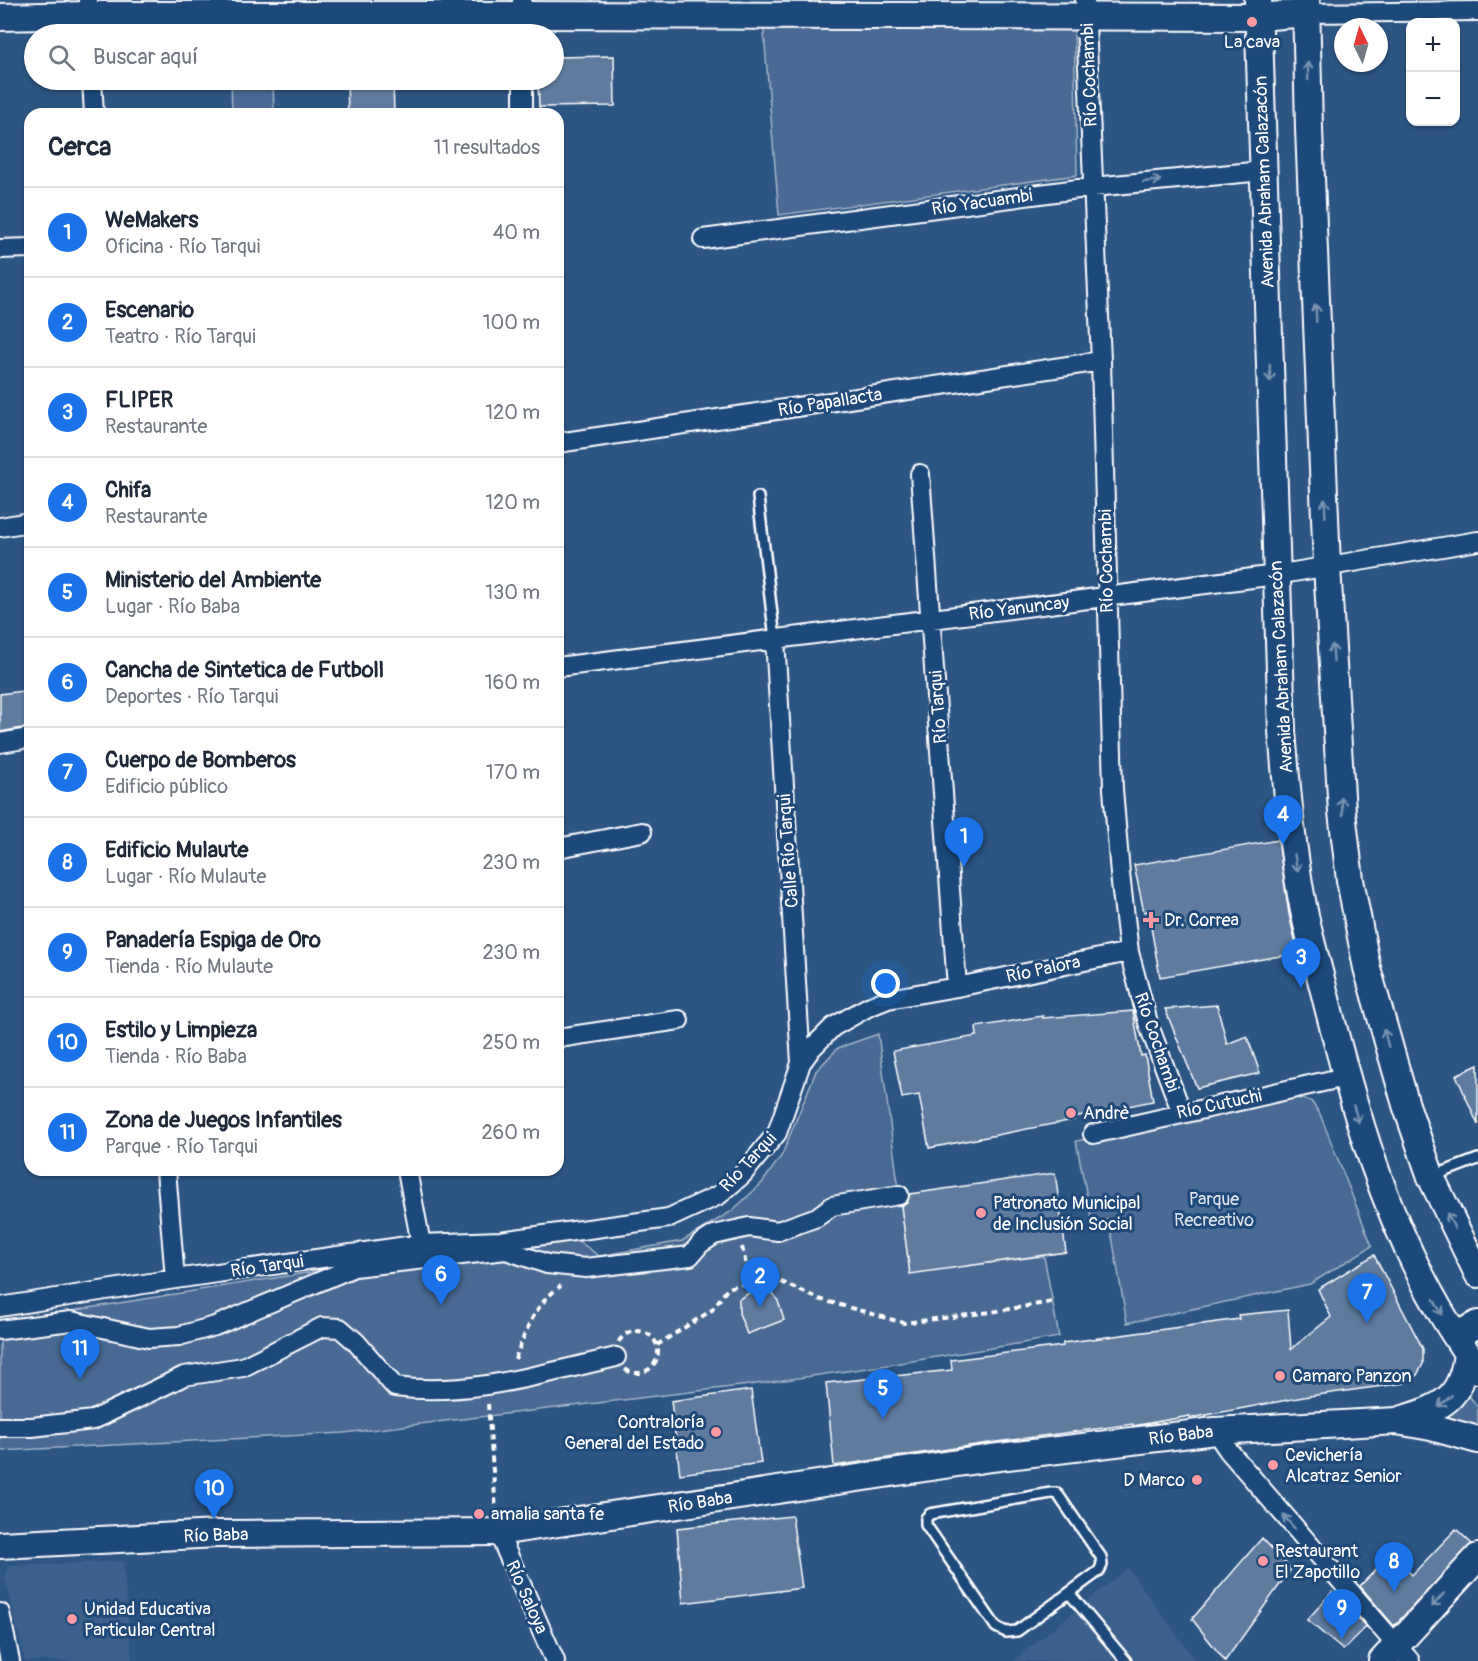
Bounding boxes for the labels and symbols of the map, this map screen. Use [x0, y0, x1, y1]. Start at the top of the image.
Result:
marker: La cava [1245, 15, 1259, 29]
north arrow [1334, 18, 1388, 72]
street label: Río Cochambi [1076, 23, 1103, 127]
place label: La cava [1224, 31, 1280, 54]
one-way arrow [1302, 62, 1314, 82]
street label: Avenida Abraham Calazacón [1249, 75, 1280, 289]
one-way arrow [1141, 175, 1161, 186]
street label: Río Yacuambi [930, 184, 1034, 221]
one-way arrow [1311, 303, 1322, 323]
one-way arrow [1264, 363, 1276, 383]
street label: Río Papallacta [776, 383, 884, 422]
one-way arrow [1319, 498, 1330, 518]
street label: Río Cochambi [1094, 509, 1119, 613]
street label: Avenida Abraham Calazacón [1264, 560, 1299, 774]
street label: Río Yanuncay [967, 591, 1071, 626]
one-way arrow [1327, 643, 1338, 663]
street label: Río Tarqui [924, 670, 953, 744]
street label: Calle Río Tarqui [773, 793, 804, 909]
pin: 4 [1264, 796, 1302, 845]
one-way arrow [1336, 796, 1347, 816]
pin: 1 [944, 818, 984, 867]
one-way arrow [1290, 853, 1301, 873]
place label: Dr. Correa [1164, 909, 1239, 932]
marker: Dr. Correa [1142, 911, 1160, 929]
pin: 3 [1282, 938, 1320, 988]
street label: Río Palora [1004, 950, 1082, 989]
your location [871, 969, 900, 998]
street label: Río Cochambi [1129, 989, 1184, 1095]
one-way arrow [1380, 1029, 1392, 1048]
street label: Río Cutuchi [1174, 1084, 1264, 1125]
place label: Andrè [1083, 1102, 1130, 1125]
one-way arrow [1351, 1104, 1362, 1123]
marker: Andrè [1064, 1106, 1078, 1120]
street label: Río Tarqui [715, 1128, 782, 1197]
park label: Parque Recreativo [1174, 1188, 1254, 1232]
place label: Patronato Municipal de Inclusión Social [993, 1192, 1141, 1236]
marker: Patronato Municipal de Inclusión Social [974, 1206, 988, 1220]
one-way arrow [1445, 1213, 1457, 1231]
street label: Río Tarqui [229, 1250, 305, 1283]
pin: 6 [422, 1256, 460, 1305]
pin: 2 [740, 1258, 780, 1307]
pin: 7 [1348, 1274, 1386, 1323]
one-way arrow [1433, 1298, 1445, 1315]
pin: 11 [60, 1330, 100, 1379]
place label: Camaro Panzon [1292, 1365, 1412, 1388]
marker: Camaro Panzon [1273, 1369, 1287, 1383]
pin: 5 [864, 1370, 902, 1419]
one-way arrow [1438, 1393, 1454, 1407]
place label: Contraloría General del Estado [564, 1411, 704, 1455]
street label: Río Baba [1147, 1420, 1215, 1451]
marker: Contraloría General del Estado [709, 1425, 723, 1439]
place label: Cevichería Alcatraz Senior [1285, 1444, 1402, 1488]
marker: Cevichería Alcatraz Senior [1266, 1458, 1280, 1472]
place label: D Marco [1123, 1469, 1185, 1492]
pin: 10 [194, 1470, 234, 1519]
marker: D Marco [1190, 1473, 1204, 1487]
street label: Río Baba [666, 1486, 734, 1519]
place label: amalia santa fe [491, 1503, 604, 1526]
marker: amalia santa fe [472, 1507, 486, 1521]
one-way arrow [1282, 1515, 1296, 1530]
street label: Río Baba [183, 1523, 249, 1548]
place label: Restaurant El Zapotillo [1275, 1540, 1360, 1584]
pin: 8 [1374, 1542, 1414, 1592]
marker: Restaurant El Zapotillo [1256, 1554, 1270, 1568]
street label: Río Saloya [500, 1557, 553, 1637]
pin: 9 [1322, 1590, 1362, 1639]
one-way arrow [1431, 1593, 1446, 1608]
place label: Unidad Educativa Particular Central [84, 1598, 216, 1642]
marker: Unidad Educativa Particular Central [65, 1612, 79, 1626]

